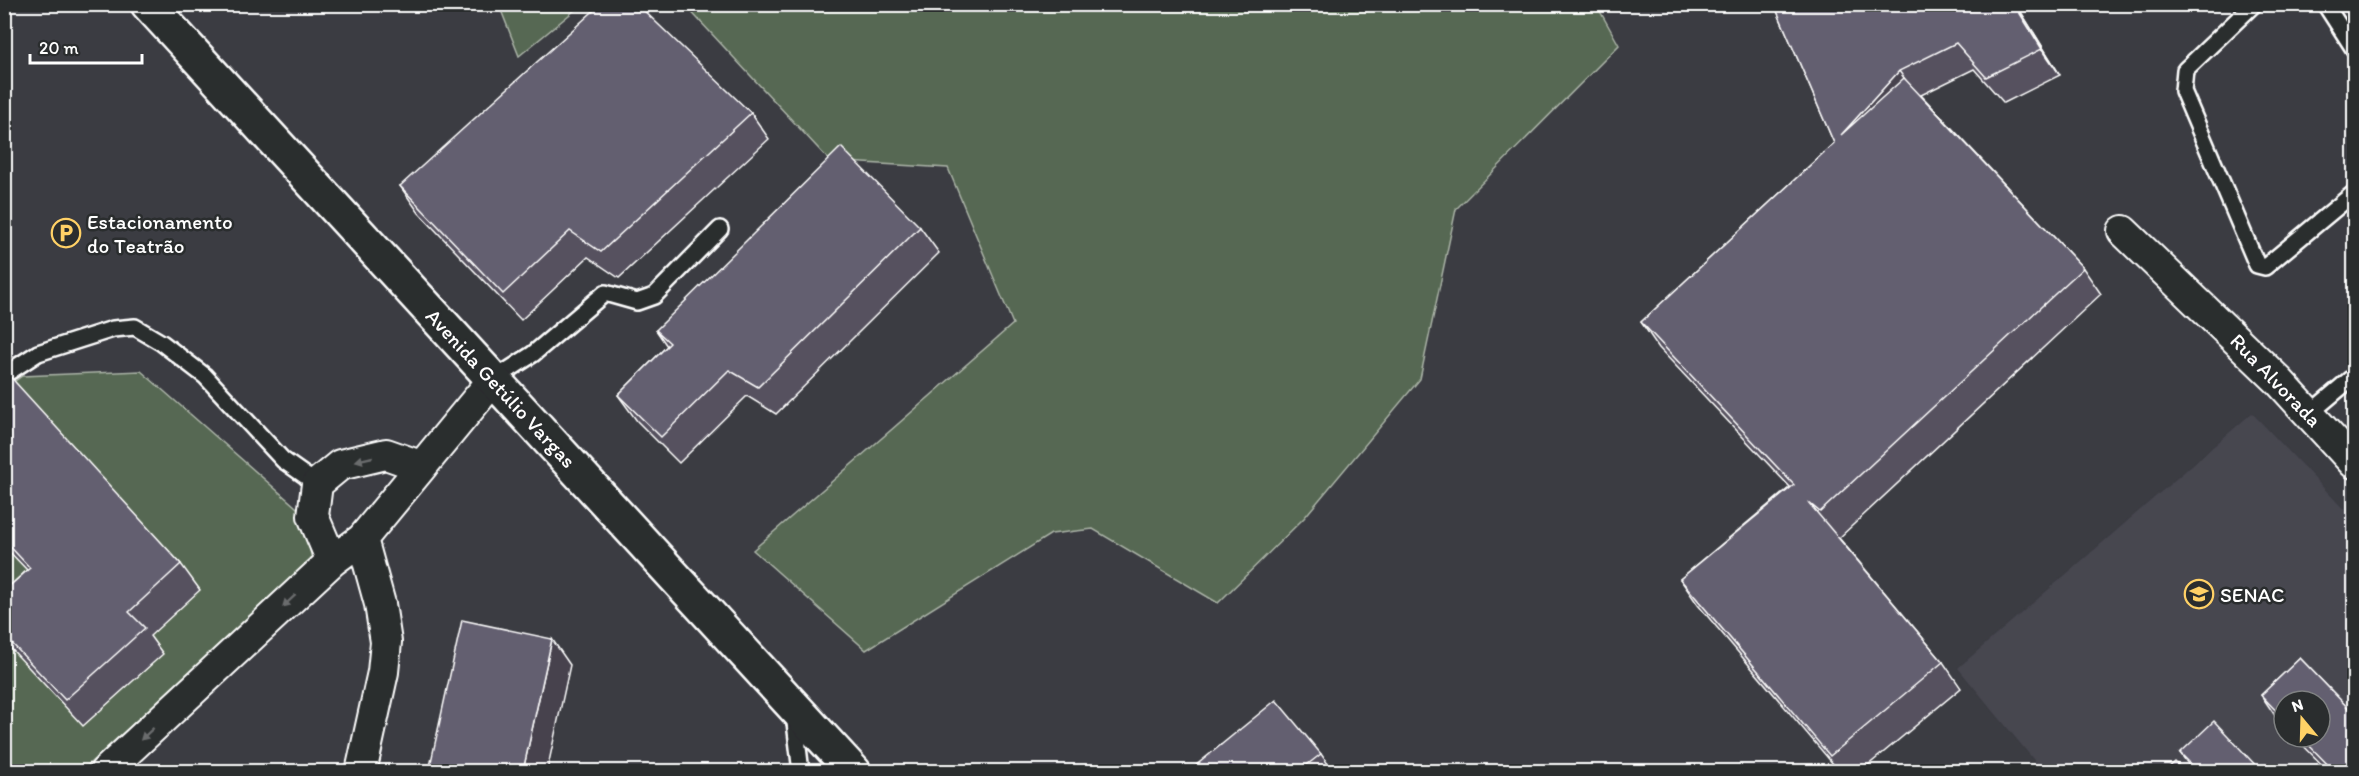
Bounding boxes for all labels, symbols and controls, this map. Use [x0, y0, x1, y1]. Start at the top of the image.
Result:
scale bar [30, 27, 142, 65]
text: 20 m [39, 37, 79, 59]
place label: Estacionamento do Teatrão [87, 209, 233, 258]
parking icon: Estacionamento do Teatrão [50, 217, 82, 249]
street label: Avenida Getúlio Vargas [421, 303, 581, 473]
street label: Rua Alvorada [2225, 328, 2327, 432]
one-way arrow [354, 455, 373, 464]
school or university icon: SENAC [2183, 578, 2215, 610]
place label: SENAC [2220, 582, 2285, 607]
one-way arrow [282, 594, 297, 607]
north arrow [2272, 689, 2332, 749]
text: N [2289, 695, 2305, 716]
one-way arrow [139, 727, 154, 741]

